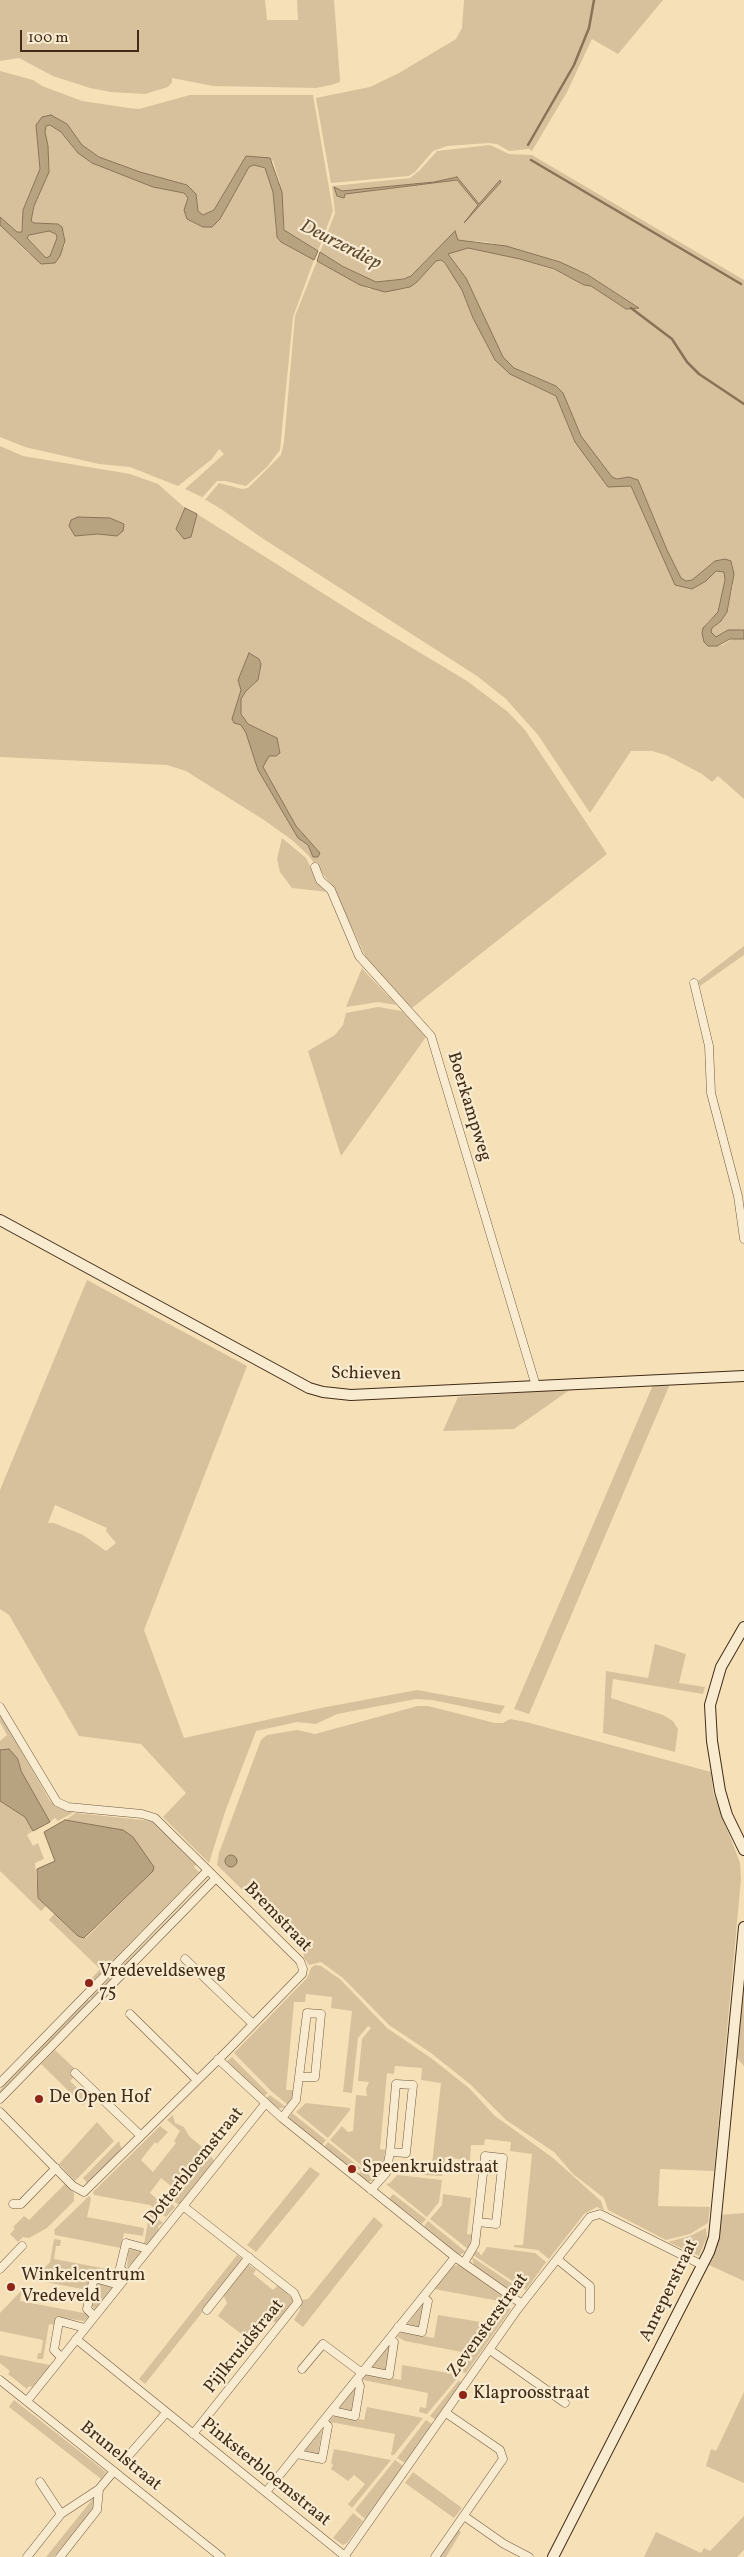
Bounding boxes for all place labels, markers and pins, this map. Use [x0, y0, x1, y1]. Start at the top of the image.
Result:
place label: Vredeveldseweg 75 [99, 1962, 226, 2005]
marker: Vredeveldseweg 75 [83, 1977, 95, 1989]
place label: De Open Hof [49, 2088, 150, 2110]
marker: De Open Hof [33, 2093, 45, 2105]
place label: Speenkruidstraat [362, 2158, 499, 2180]
marker: Speenkruidstraat [346, 2163, 358, 2175]
place label: Winkelcentrum Vredeveld [21, 2266, 145, 2308]
marker: Winkelcentrum Vredeveld [5, 2281, 17, 2293]
place label: Klaproosstraat [473, 2384, 590, 2406]
marker: Klaproosstraat [457, 2389, 469, 2401]

